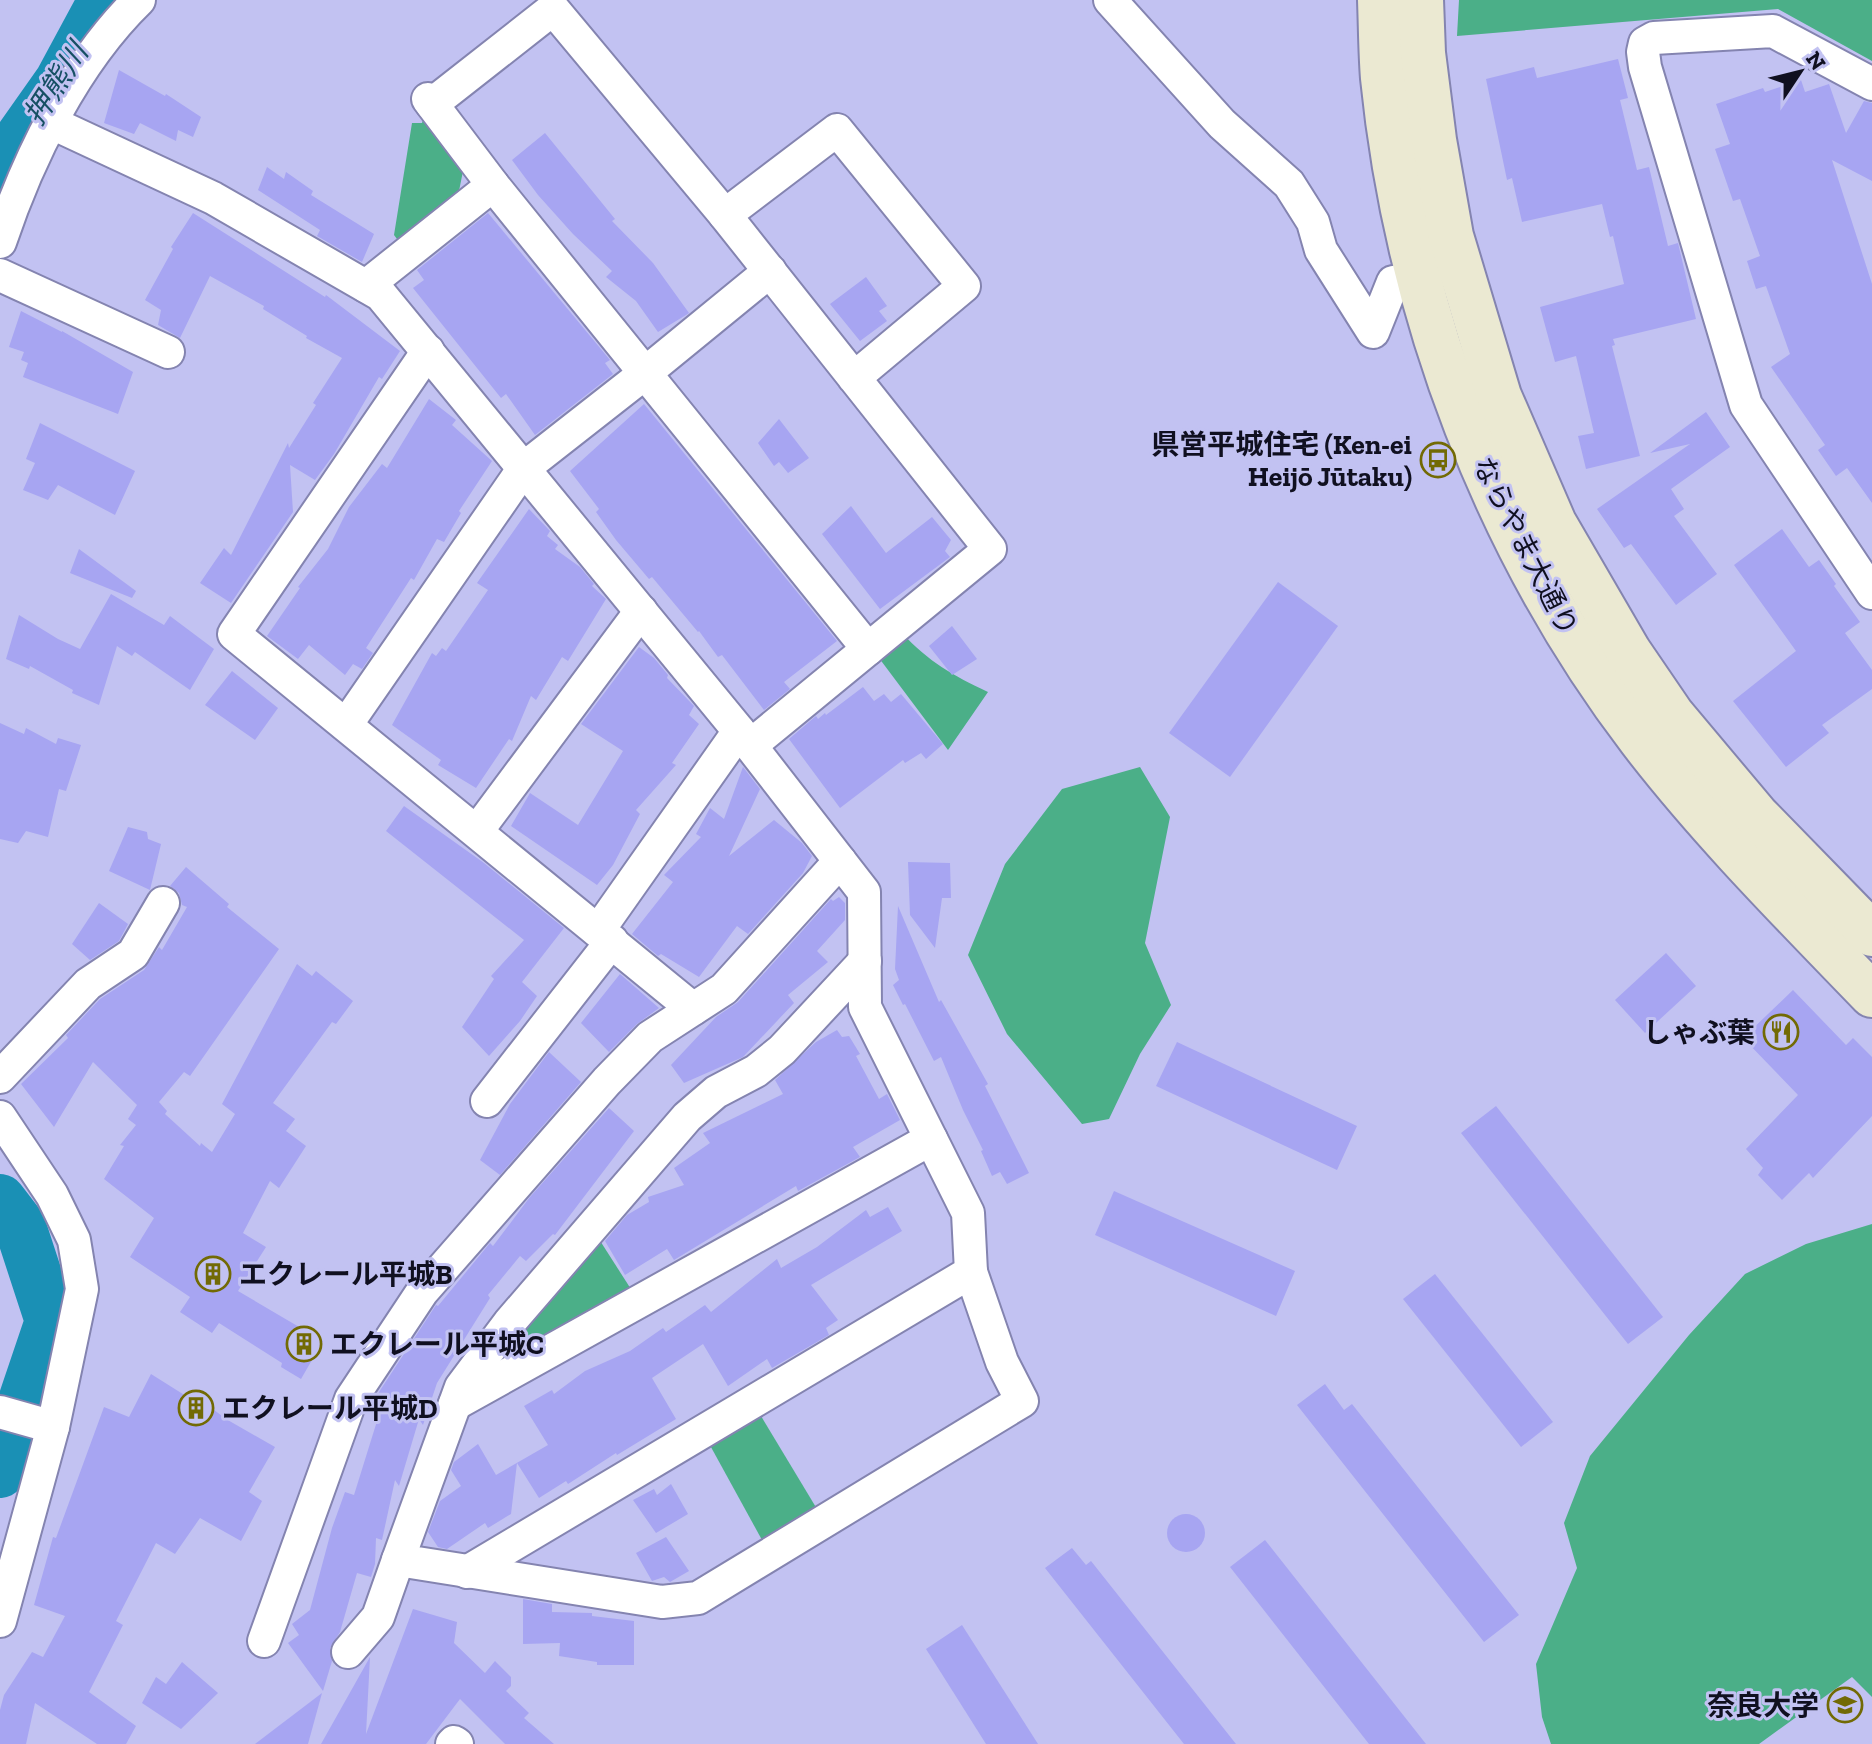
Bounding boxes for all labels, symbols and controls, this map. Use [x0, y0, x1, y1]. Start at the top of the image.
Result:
north arrow [1760, 32, 1840, 112]
water label: 押熊川 [16, 34, 97, 132]
text: N [1800, 46, 1832, 76]
place label: 県営平城住宅 (Ken-ei Heijō Jūtaku) [1151, 428, 1412, 493]
bus stop icon: 県営平城住宅 (Ken-ei Heijō Jūtaku) [1419, 441, 1457, 479]
street label: ならやま大通り [1466, 451, 1585, 641]
restaurant icon: しゃぶ葉 [1762, 1013, 1800, 1051]
place label: しゃぶ葉 [1643, 1016, 1755, 1049]
building icon: エクレール平城B [194, 1255, 232, 1293]
place label: エクレール平城B [239, 1258, 452, 1291]
building icon: エクレール平城C [285, 1325, 323, 1363]
place label: エクレール平城C [330, 1328, 544, 1361]
building icon: エクレール平城D [177, 1389, 215, 1427]
place label: エクレール平城D [222, 1392, 438, 1425]
school or university icon: 奈良大学 [1826, 1686, 1864, 1724]
place label: 奈良大学 [1707, 1689, 1819, 1722]

